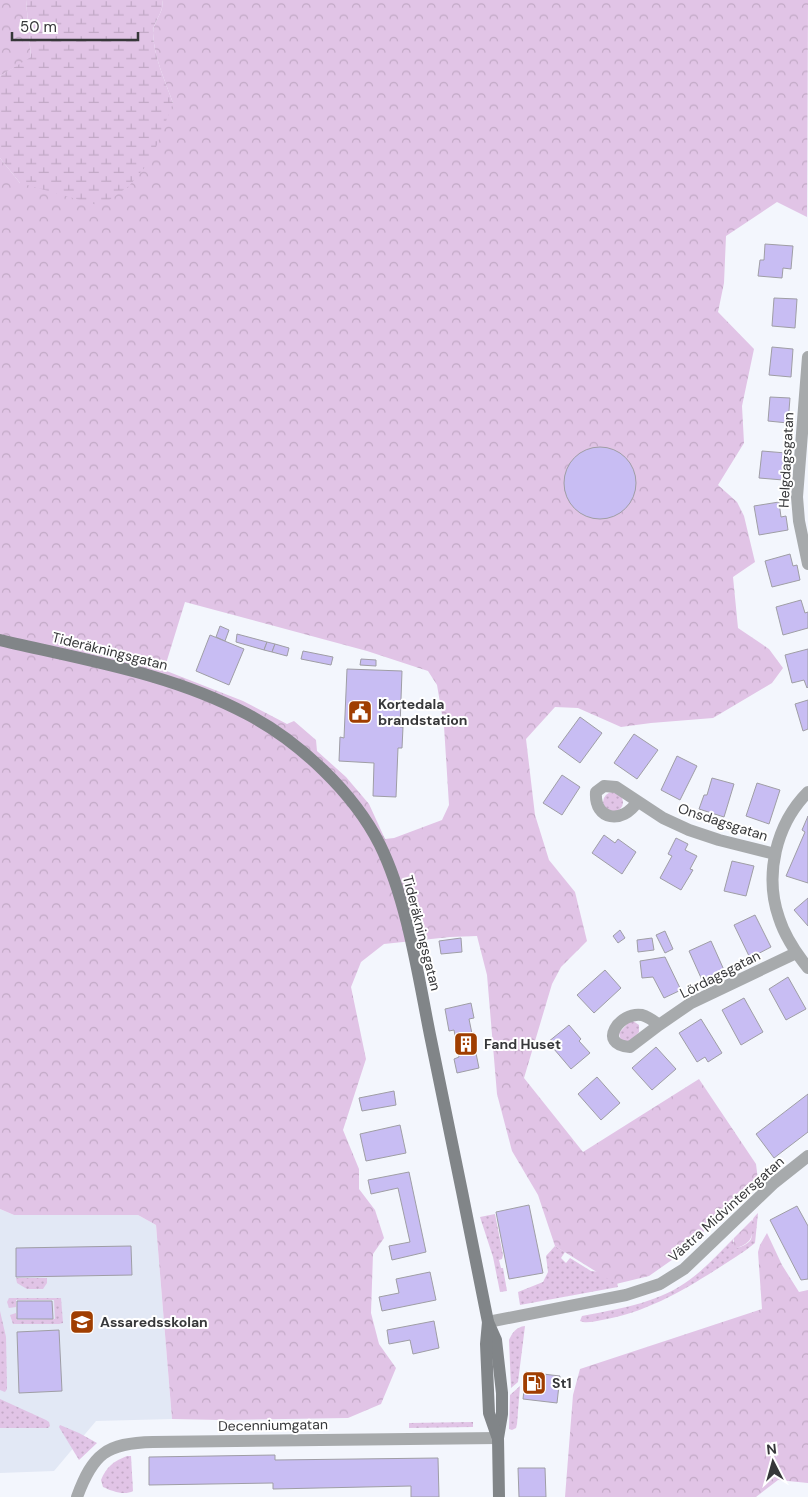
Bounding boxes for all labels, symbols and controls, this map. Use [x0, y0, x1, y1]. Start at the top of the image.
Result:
scale bar [12, 10, 139, 42]
text: 50 m [20, 17, 57, 37]
street label: Helgdagsgatan [775, 412, 797, 508]
street label: Tideräkningsgatan [50, 628, 170, 674]
place label: Kortedala brandstation [378, 695, 467, 729]
public building icon: Kortedala brandstation [347, 699, 373, 725]
street label: Onsdagsgatan [676, 799, 770, 845]
street label: Tideräkningsgatan [399, 873, 445, 993]
street label: Lördagsgatan [677, 946, 763, 1002]
building icon: Fand Huset [453, 1031, 479, 1057]
place label: Fand Huset [484, 1035, 561, 1053]
street label: Västra Midvintersgatan [664, 1152, 788, 1266]
school or university icon: Assaredsskolan [69, 1309, 95, 1335]
place label: Assaredsskolan [100, 1313, 208, 1331]
fuel station icon: St1 [521, 1370, 547, 1396]
place label: St1 [552, 1374, 572, 1392]
street label: Decenniumgatan [218, 1415, 328, 1435]
north arrow [748, 1437, 798, 1487]
text: N [766, 1440, 778, 1459]

